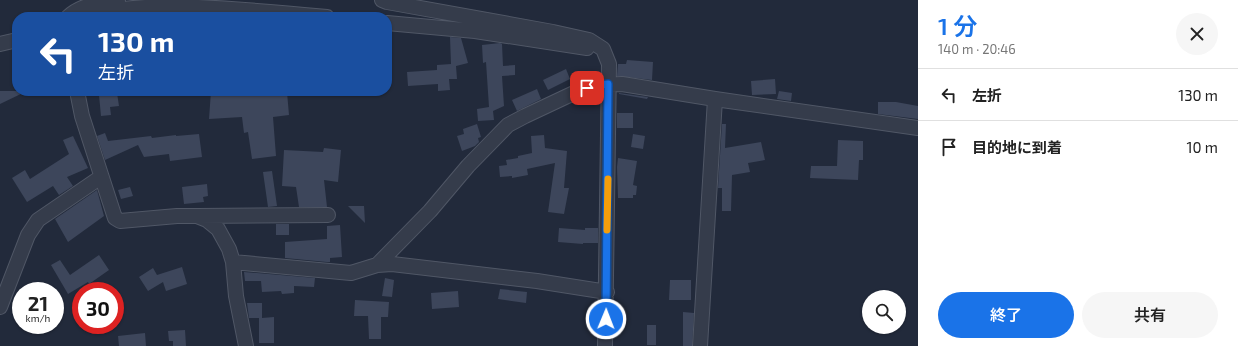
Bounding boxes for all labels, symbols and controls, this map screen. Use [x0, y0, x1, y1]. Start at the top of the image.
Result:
text: 1 分 [938, 11, 977, 40]
button: close [1176, 13, 1218, 55]
text: 130 m [98, 24, 174, 58]
icon: left [32, 28, 84, 80]
text: 140 m · 20:46 [938, 41, 1016, 57]
text: 左折 [98, 61, 134, 83]
pin [570, 71, 604, 105]
icon: arrive [576, 77, 598, 99]
icon: left [938, 84, 960, 106]
text: 左折 [972, 86, 1002, 104]
text: 130 m [1178, 86, 1218, 104]
icon: arrive [938, 136, 960, 158]
text: 目的地に到着 [972, 138, 1062, 156]
text: 10 m [1186, 138, 1218, 156]
speed limit sign: 30 [72, 282, 124, 334]
map controls [862, 290, 906, 334]
button: search [862, 290, 906, 334]
text: 21 [28, 291, 48, 315]
button: 終了 [938, 292, 1074, 338]
button: 共有 [1082, 292, 1218, 338]
position arrow [585, 298, 627, 340]
text: km/h [26, 312, 50, 324]

